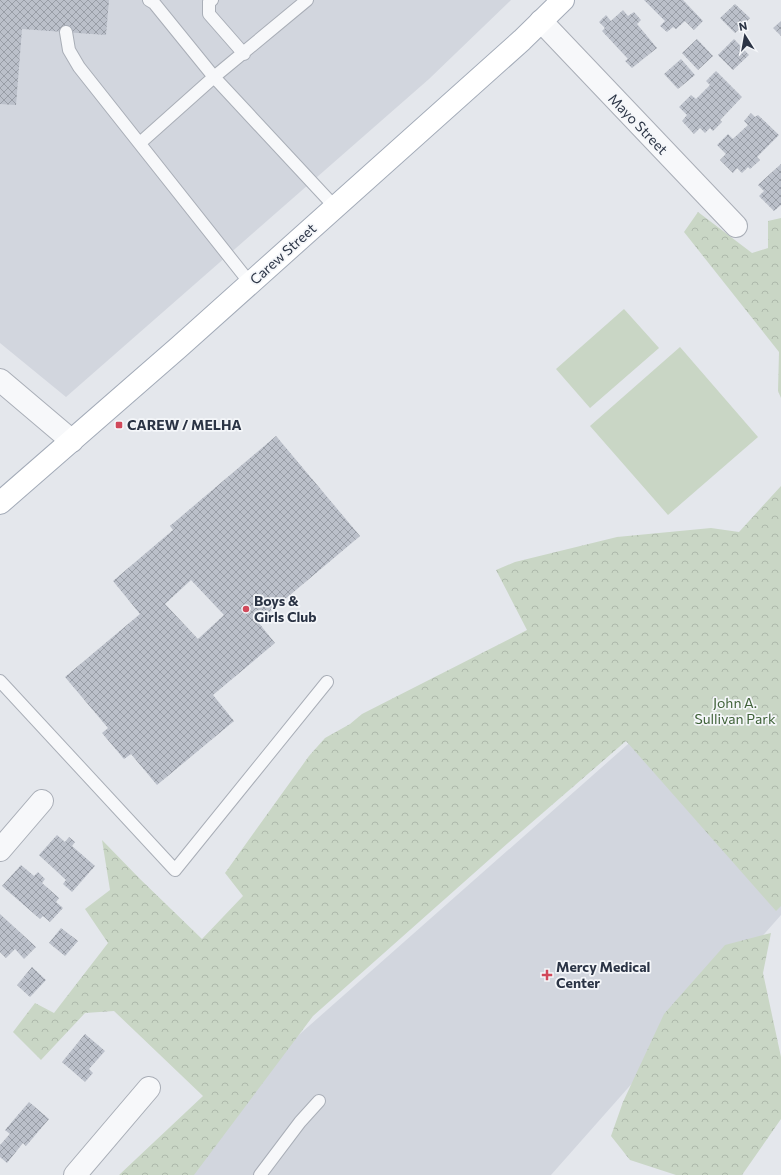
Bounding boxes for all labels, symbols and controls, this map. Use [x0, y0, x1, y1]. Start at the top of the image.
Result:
north arrow [725, 16, 765, 56]
text: N [738, 19, 748, 33]
street label: Mayo Street [605, 90, 672, 158]
street label: Carew Street [246, 219, 319, 288]
place label: CAREW / MELHA [127, 416, 242, 433]
marker: CAREW / MELHA [114, 420, 124, 430]
place label: Boys & Girls Club [254, 592, 317, 625]
marker: Boys & Girls Club [241, 604, 251, 614]
park label: John A. Sullivan Park [694, 694, 776, 727]
place label: Mercy Medical Center [556, 958, 650, 991]
marker: Mercy Medical Center [541, 969, 553, 981]

